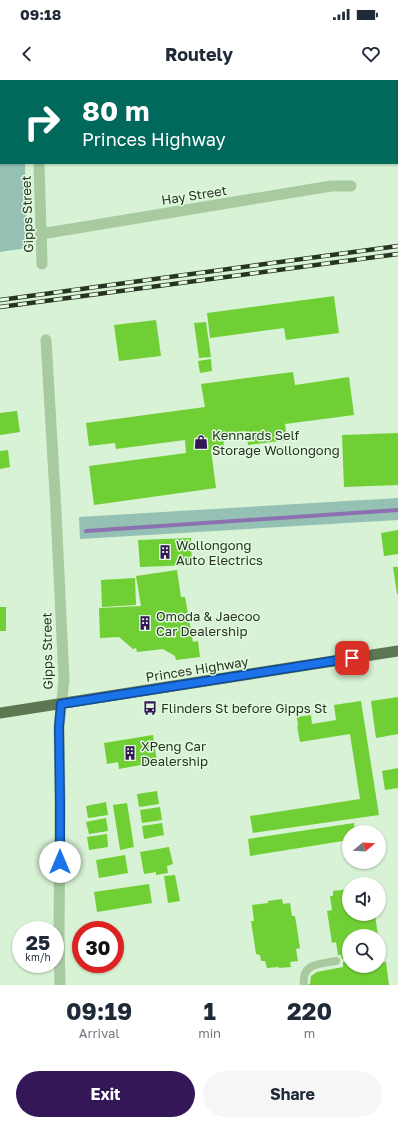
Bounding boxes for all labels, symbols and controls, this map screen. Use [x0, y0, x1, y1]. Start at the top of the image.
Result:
text: 09:18 [20, 5, 61, 23]
icon: back [16, 43, 38, 65]
text: Routely [165, 43, 233, 65]
icon: heart [360, 43, 382, 65]
text: 80 m [82, 94, 150, 127]
icon: right [16, 96, 68, 148]
text: Princes Highway [82, 128, 226, 150]
street label: Gipps Street [18, 175, 36, 253]
street label: Hay Street [160, 182, 228, 208]
place label: Kennards Self Storage Wollongong [212, 427, 340, 458]
shop icon: Kennards Self Storage Wollongong [193, 434, 209, 450]
place label: Wollongong Auto Electrics [176, 537, 263, 568]
building icon: Wollongong Auto Electrics [157, 544, 173, 560]
place label: Omoda & Jaecoo Car Dealership [156, 608, 260, 639]
street label: Gipps Street [38, 612, 56, 690]
building icon: Omoda & Jaecoo Car Dealership [137, 615, 153, 631]
pin [335, 641, 369, 675]
icon: arrive [341, 647, 363, 669]
street label: Princes Highway [145, 653, 250, 685]
bus stop icon: Flinders St before Gipps St [142, 700, 158, 716]
place label: Flinders St before Gipps St [161, 700, 327, 716]
place label: XPeng Car Dealership [141, 738, 208, 769]
building icon: XPeng Car Dealership [122, 745, 138, 761]
north arrow [342, 825, 386, 869]
map controls [342, 825, 386, 973]
position arrow [39, 841, 81, 883]
button: sound [342, 877, 386, 921]
speed limit sign: 30 [72, 921, 124, 973]
button: search [342, 929, 386, 973]
text: 25 [26, 930, 50, 954]
text: km/h [25, 951, 51, 963]
text: 09:19 [66, 996, 132, 1025]
text: 1 [203, 996, 216, 1025]
text: 220 [287, 996, 332, 1025]
text: Arrival [79, 1025, 119, 1041]
text: min [198, 1025, 221, 1041]
text: m [304, 1025, 315, 1041]
button: Exit [16, 1071, 195, 1117]
button: Share [203, 1071, 382, 1117]

